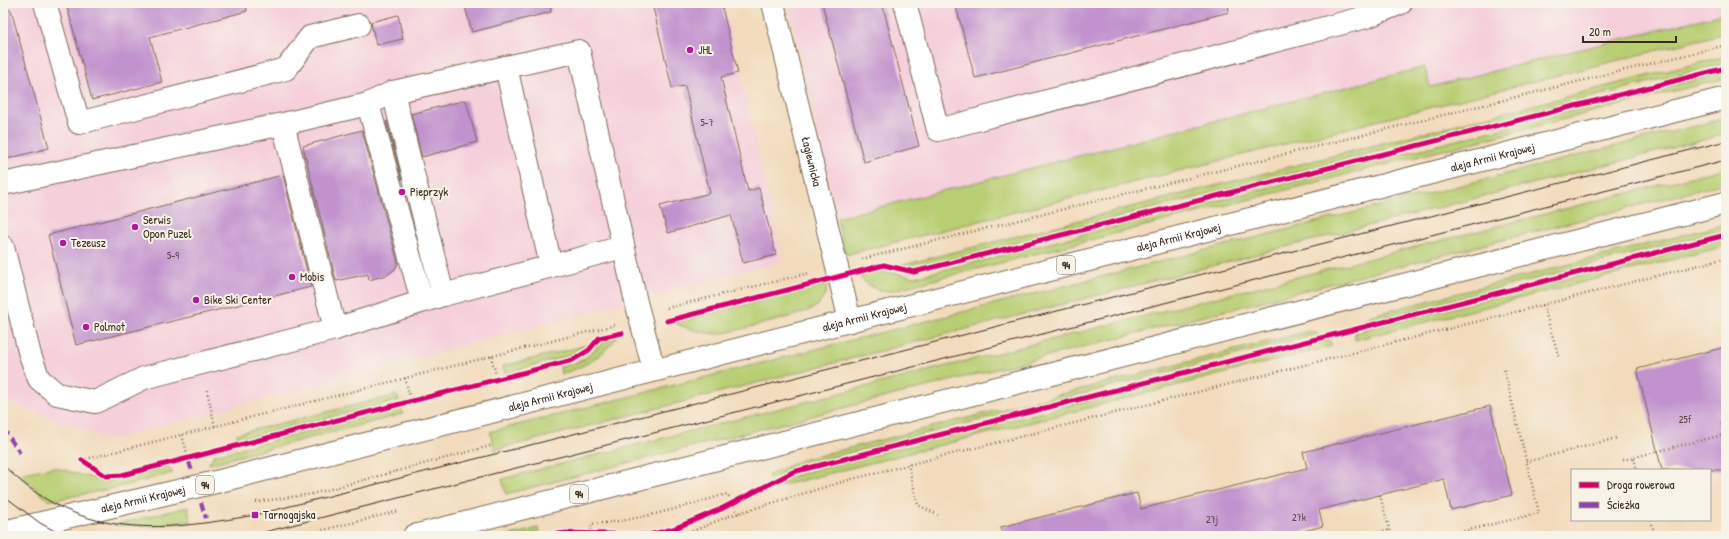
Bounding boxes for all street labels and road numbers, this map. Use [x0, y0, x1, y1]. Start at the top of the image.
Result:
street label: Łagiewnicka [798, 135, 826, 188]
street label: aleja Armii Krajowej [1449, 138, 1537, 176]
street label: aleja Armii Krajowej [1135, 218, 1223, 256]
road number: 94 [1057, 256, 1075, 274]
street label: aleja Armii Krajowej [821, 298, 909, 335]
street label: aleja Armii Krajowej [507, 378, 595, 415]
road number: 94 [196, 476, 214, 494]
street label: aleja Armii Krajowej [99, 480, 187, 517]
road number: 94 [570, 485, 588, 503]

